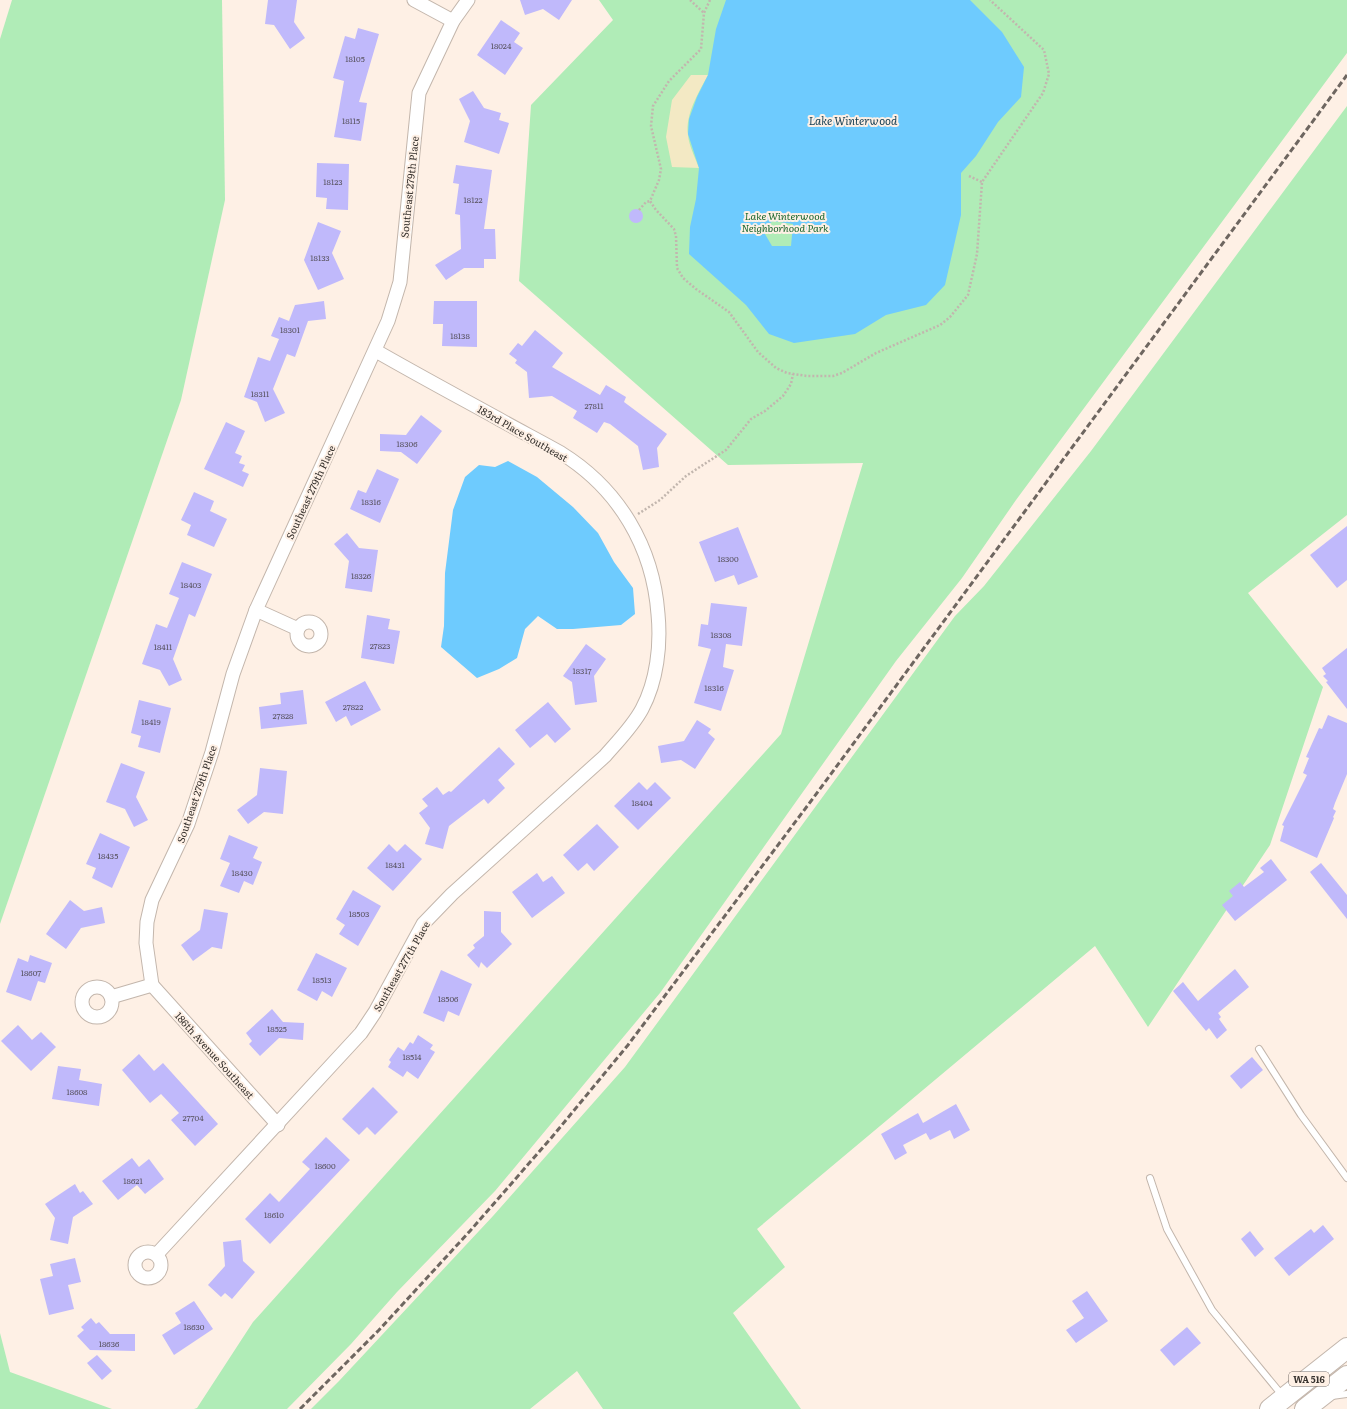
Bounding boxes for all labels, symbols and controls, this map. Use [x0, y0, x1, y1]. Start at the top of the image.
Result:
house number: 18024 [491, 40, 512, 51]
house number: 18105 [345, 53, 365, 64]
water label: Lake Winterwood [809, 112, 898, 128]
house number: 18115 [342, 115, 360, 126]
street label: Southeast 279th Place [396, 135, 422, 239]
house number: 18123 [323, 176, 343, 187]
house number: 18122 [463, 194, 483, 205]
park label: Lake Winterwood Neighborhood Park [742, 208, 829, 235]
house number: 18133 [310, 252, 330, 263]
house number: 18301 [280, 324, 301, 335]
house number: 18138 [450, 330, 470, 341]
house number: 18311 [251, 388, 270, 399]
house number: 27811 [585, 400, 604, 411]
street label: 183rd Place Southeast [475, 401, 571, 465]
house number: 18306 [397, 438, 418, 449]
street label: Southeast 279th Place [282, 443, 338, 541]
house number: 18316 [361, 496, 381, 507]
house number: 18300 [717, 553, 739, 564]
house number: 18326 [351, 570, 372, 581]
house number: 18403 [181, 579, 201, 590]
house number: 18308 [710, 629, 732, 640]
house number: 27823 [370, 640, 390, 651]
house number: 18411 [154, 641, 173, 652]
house number: 18317 [572, 665, 592, 676]
house number: 18316 [704, 682, 724, 693]
house number: 27822 [343, 701, 363, 712]
house number: 27828 [273, 710, 294, 721]
house number: 18419 [141, 716, 161, 727]
street label: Southeast 279th Place [172, 743, 220, 845]
house number: 18404 [631, 797, 653, 808]
house number: 18435 [98, 850, 118, 861]
house number: 18431 [385, 859, 406, 870]
house number: 18430 [231, 867, 253, 878]
house number: 18503 [349, 908, 369, 919]
street label: Southeast 277th Place [369, 918, 433, 1014]
house number: 18607 [21, 967, 41, 978]
house number: 18513 [312, 974, 332, 985]
house number: 18506 [438, 993, 459, 1004]
street label: 186th Avenue Southeast [172, 1008, 258, 1102]
house number: 18525 [267, 1023, 287, 1034]
house number: 18514 [402, 1051, 422, 1062]
house number: 18608 [67, 1086, 88, 1097]
house number: 27704 [182, 1112, 204, 1123]
house number: 18600 [314, 1160, 336, 1171]
house number: 18621 [123, 1175, 143, 1186]
house number: 18610 [264, 1209, 284, 1220]
house number: 18630 [184, 1321, 205, 1332]
house number: 18636 [99, 1338, 120, 1349]
road number: WA 516 [1289, 1372, 1329, 1386]

